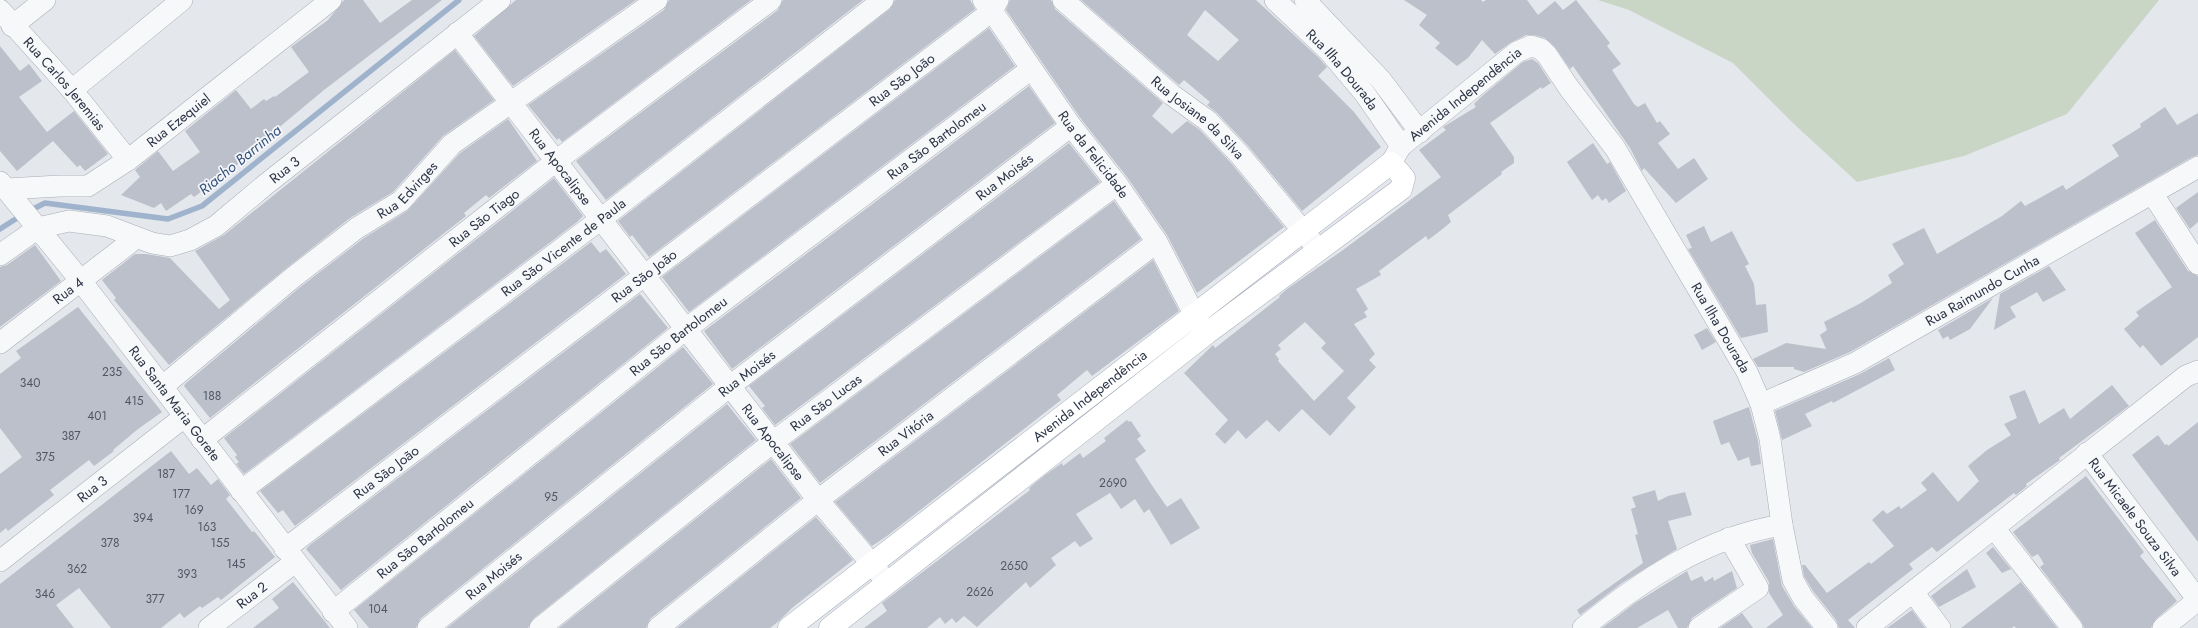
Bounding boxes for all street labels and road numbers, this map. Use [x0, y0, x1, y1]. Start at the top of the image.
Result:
street label: Rua Ilha Dourada [1302, 24, 1383, 114]
street label: Rua Carlos Jeremias [19, 33, 111, 135]
street label: Avenida Independência [1404, 42, 1526, 146]
street label: Rua São João [865, 48, 939, 111]
street label: Rua Josiane da Silva [1147, 71, 1249, 164]
street label: Rua Ezequiel [142, 89, 215, 152]
street label: Rua São Bartolomeu [883, 96, 990, 184]
street label: Rua da Felicidade [1053, 107, 1134, 202]
street label: Rua Apocalipse [524, 124, 596, 209]
street label: Rua Moisés [972, 148, 1037, 205]
street label: Rua 3 [265, 151, 304, 188]
street label: Rua Edvirges [373, 157, 442, 224]
street label: Rua São Tiago [444, 183, 524, 252]
street label: Rua São Vicente de Paula [497, 193, 630, 301]
street label: Rua São João [607, 244, 681, 307]
street label: Rua Raimundo Cunha [1922, 250, 2043, 331]
street label: Rua 4 [48, 272, 88, 309]
street label: Rua Ilha Dourada [1686, 279, 1755, 377]
street label: Rua São Bartolomeu [625, 291, 731, 381]
street label: Rua Santa Maria Gorete [124, 341, 225, 465]
street label: Rua Moisés [714, 345, 780, 402]
street label: Avenida Independência [1028, 345, 1151, 446]
street label: Rua São Lucas [786, 369, 866, 436]
street label: Rua Apocalipse [737, 399, 809, 485]
street label: Rua Vitória [874, 406, 938, 461]
street label: Rua São João [349, 440, 423, 504]
street label: Rua Micaele Souza Silva [2084, 453, 2187, 580]
street label: Rua 3 [73, 470, 112, 507]
street label: Rua São Bartolomeu [372, 493, 478, 583]
street label: Rua Moisés [461, 546, 526, 604]
street label: Rua 2 [232, 577, 271, 613]

